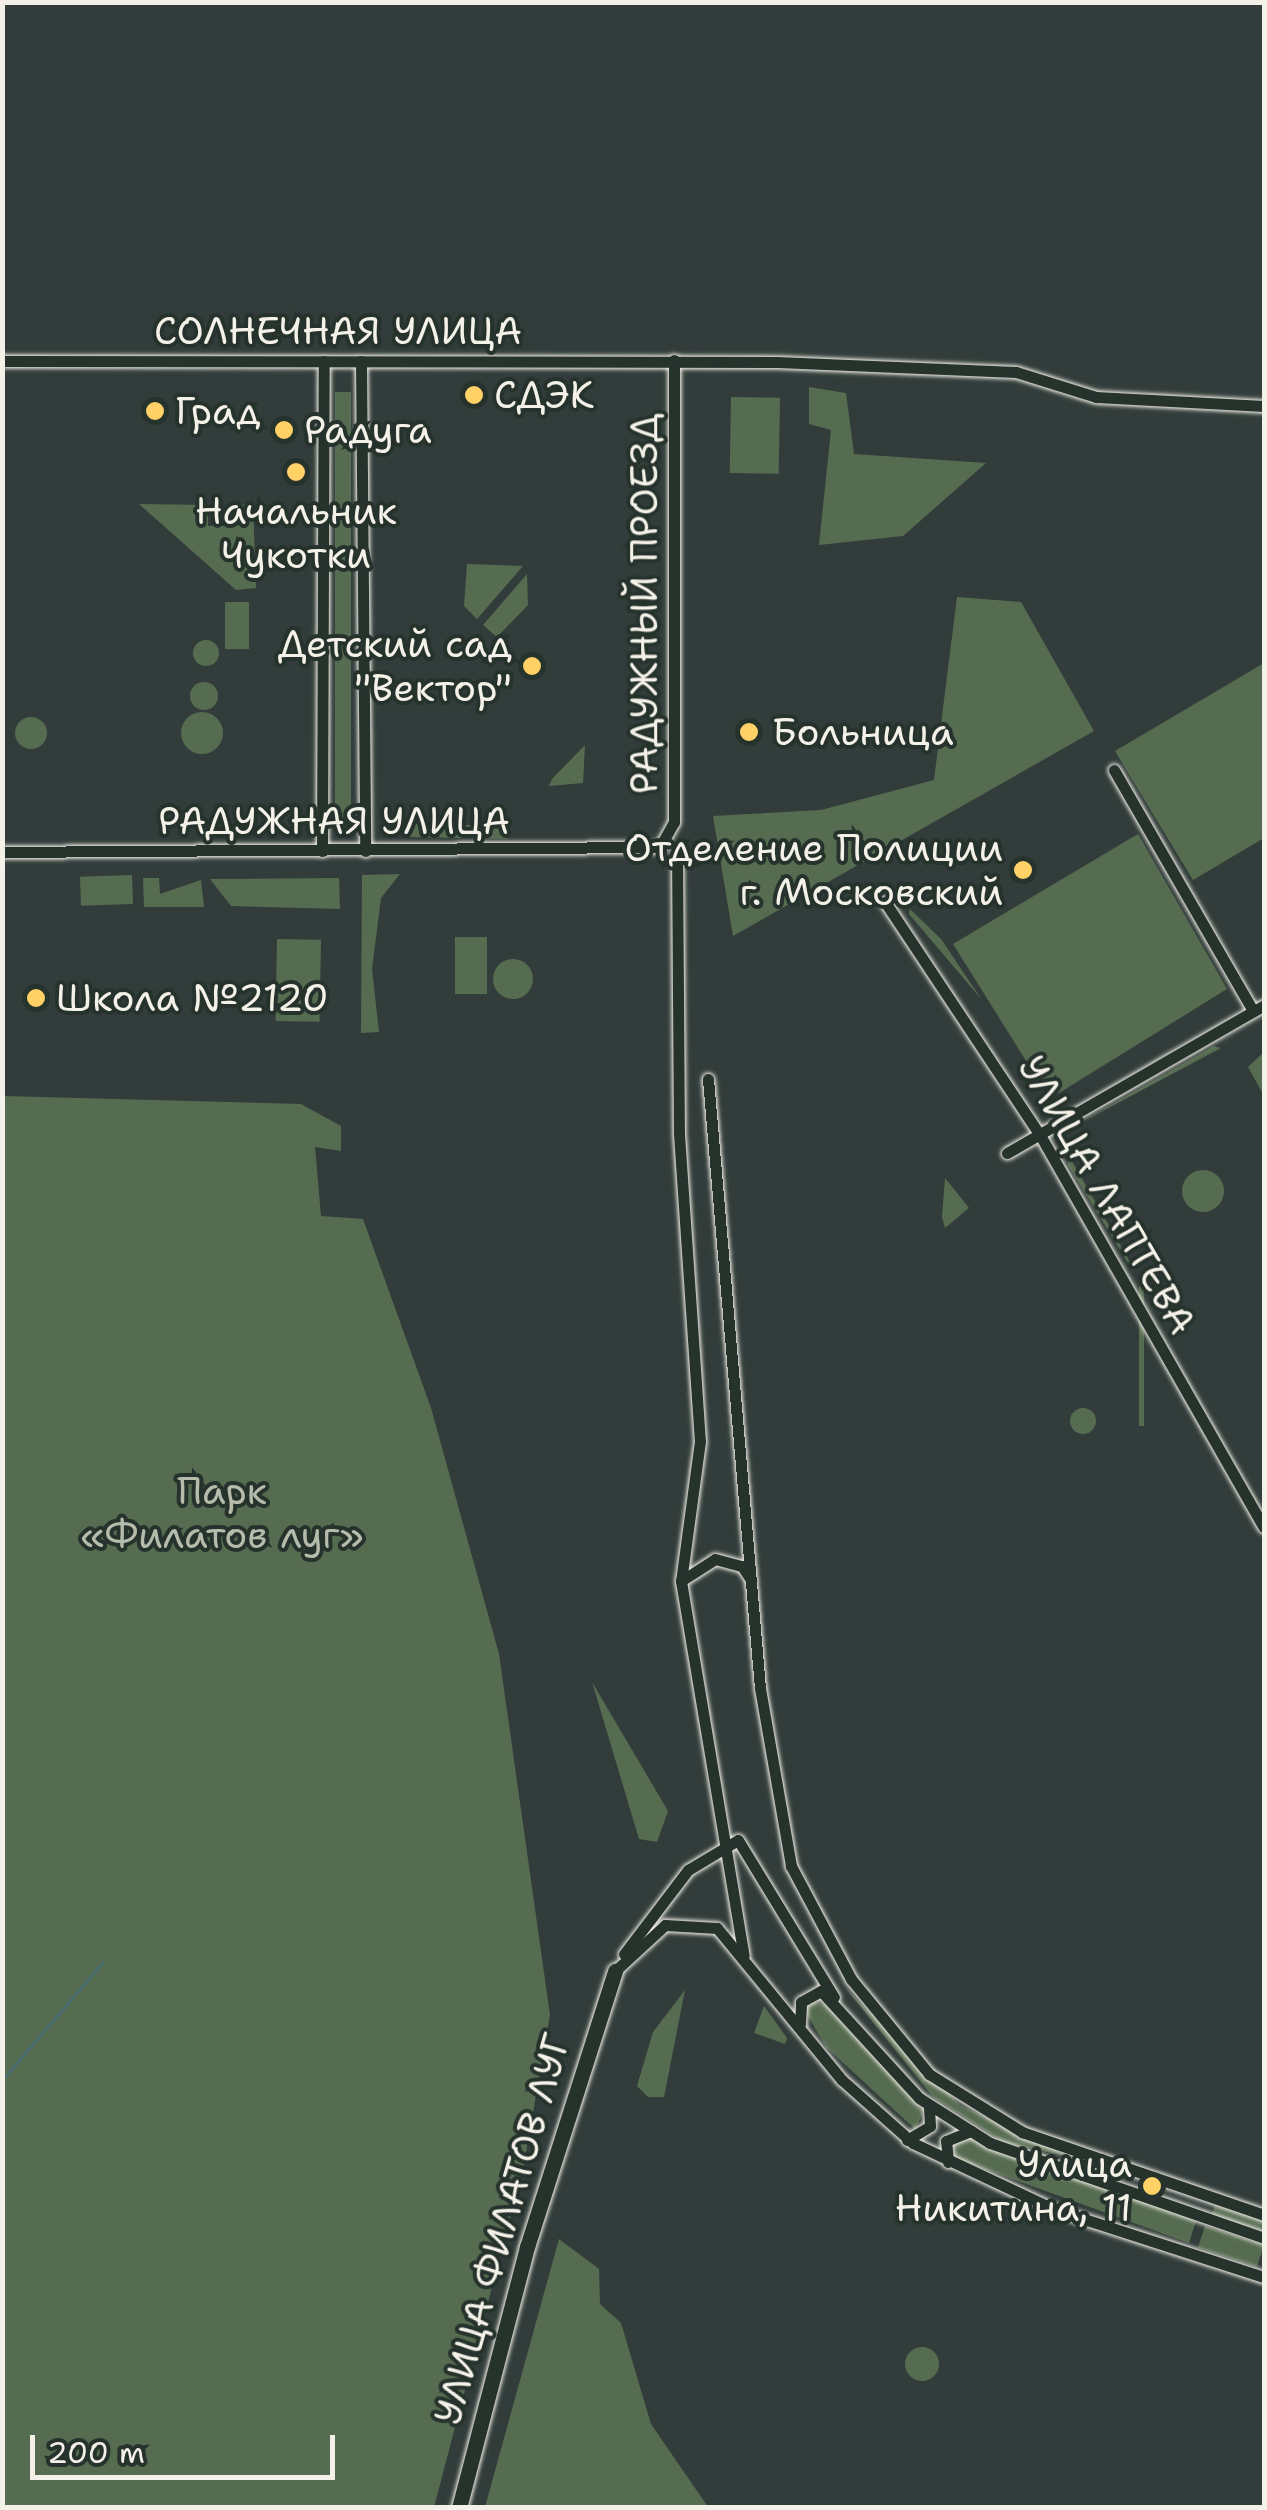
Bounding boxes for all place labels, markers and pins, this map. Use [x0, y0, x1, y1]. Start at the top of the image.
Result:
place label: СДЭК [494, 372, 594, 418]
marker: СДЭК [463, 384, 485, 406]
place label: Град [175, 388, 261, 434]
marker: Град [144, 400, 166, 422]
place label: Радуга [304, 407, 432, 453]
marker: Радуга [273, 419, 295, 441]
marker: Начальник Чукотки [285, 461, 307, 483]
place label: Начальник Чукотки [195, 488, 397, 578]
place label: Детский сад "Вектор" [278, 621, 512, 711]
marker: Детский сад "Вектор" [521, 655, 543, 677]
place label: Больница [772, 709, 954, 755]
marker: Больница [736, 719, 762, 745]
place label: Отделение Полиции г. Московский [624, 825, 1003, 914]
marker: Отделение Полиции г. Московский [1012, 859, 1034, 881]
place label: Школа №2120 [56, 975, 329, 1021]
marker: Школа №2120 [25, 987, 47, 1009]
place label: Улица Никитина, 11 [895, 2141, 1132, 2230]
marker: Улица Никитина, 11 [1141, 2175, 1163, 2197]

